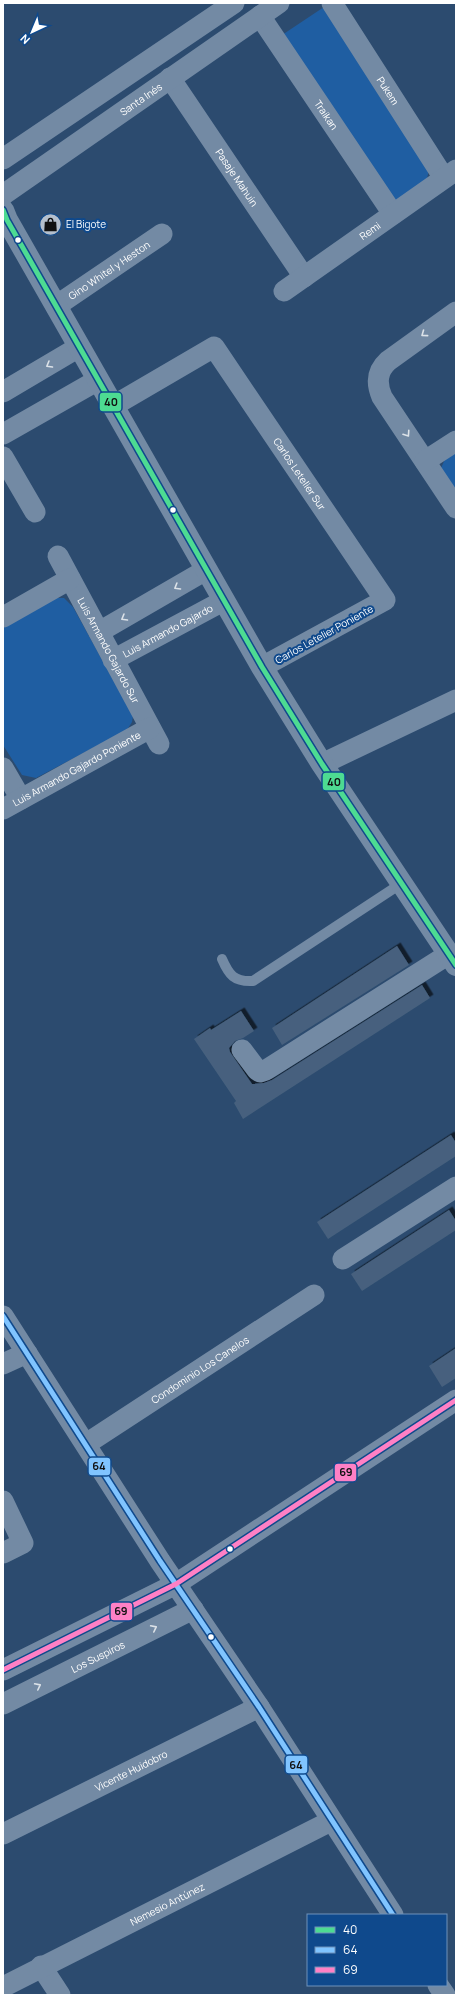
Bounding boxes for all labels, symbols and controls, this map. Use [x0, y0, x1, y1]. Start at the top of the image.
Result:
north arrow [12, 12, 52, 52]
text: N [17, 31, 33, 48]
street label: Pukem [374, 74, 402, 107]
street label: Santa Inés [117, 79, 165, 119]
street label: Traikan [311, 97, 341, 133]
street label: Pasaje Mahuin [213, 146, 262, 209]
shop icon: El Bigote [37, 211, 63, 237]
place label: El Bigote [66, 217, 106, 231]
street label: Remi [357, 218, 383, 243]
unlabelled marker [13, 235, 23, 245]
street label: Gino Whitel y Heston [65, 237, 153, 303]
one-way arrow [422, 330, 429, 337]
one-way arrow [46, 361, 53, 368]
line badge: 40 [99, 392, 122, 412]
text: 40 [104, 394, 118, 409]
one-way arrow [402, 430, 410, 437]
street label: Carlos Letelier Sur [270, 435, 329, 513]
unlabelled marker [168, 505, 178, 515]
one-way arrow [174, 582, 181, 589]
street label: Luis Armando Gajardo Sur [74, 595, 143, 706]
street label: Luis Armando Gajardo [120, 601, 215, 661]
street label: Carlos Letelier Poniente [273, 601, 376, 667]
one-way arrow [121, 614, 128, 621]
street label: Luis Armando Gajardo Poniente [10, 727, 143, 809]
line badge: 40 [322, 772, 345, 791]
text: 40 [327, 774, 341, 789]
street label: Condominio Los Canelos [148, 1333, 251, 1407]
line badge: 64 [88, 1457, 111, 1476]
text: 64 [92, 1458, 106, 1473]
line badge: 69 [334, 1463, 357, 1482]
text: 69 [339, 1464, 353, 1479]
unlabelled marker [225, 1544, 235, 1554]
line badge: 69 [110, 1602, 133, 1621]
text: 69 [114, 1603, 128, 1618]
one-way arrow [150, 1625, 157, 1633]
unlabelled marker [206, 1632, 216, 1642]
street label: Los Suspiros [68, 1637, 127, 1676]
one-way arrow [34, 1683, 41, 1691]
street label: Vicente Huidobro [92, 1747, 170, 1794]
line badge: 64 [285, 1755, 308, 1774]
text: 64 [289, 1757, 303, 1772]
street label: Nemesio Antúnez [128, 1879, 207, 1929]
legend [307, 1914, 447, 1986]
text: 40 [343, 1921, 357, 1938]
text: 64 [343, 1941, 358, 1958]
text: 69 [343, 1961, 358, 1978]

